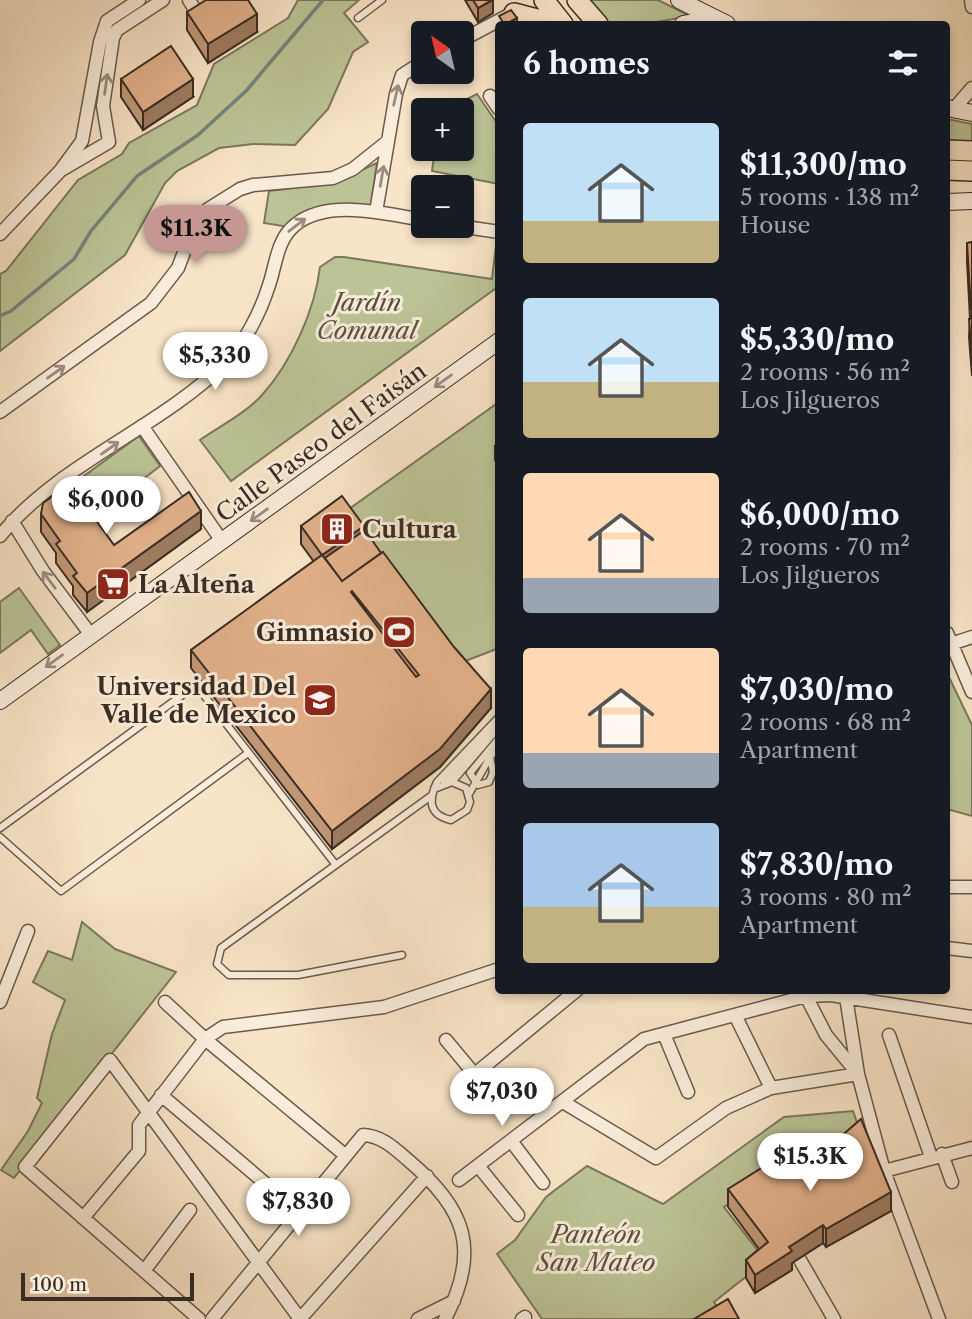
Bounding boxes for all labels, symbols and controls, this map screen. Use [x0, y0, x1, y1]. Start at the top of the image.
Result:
north arrow [411, 21, 474, 84]
map controls [411, 21, 474, 238]
icon: filters [884, 44, 922, 82]
text: 6 homes [523, 45, 650, 82]
one-way arrow [100, 73, 113, 96]
one-way arrow [390, 84, 404, 107]
button: + [411, 98, 474, 161]
text: $11,300/mo [740, 146, 907, 183]
icon: home [579, 151, 663, 235]
one-way arrow [376, 166, 389, 188]
button: − [411, 175, 474, 238]
text: 5 rooms · 138 m² [740, 183, 919, 211]
pin: $11.3K [139, 205, 253, 265]
text: House [740, 211, 810, 239]
text: $11.3K [160, 214, 232, 242]
one-way arrow [288, 218, 307, 233]
park label: Jardín Comunal [317, 288, 420, 345]
text: $5,330/mo [740, 321, 894, 358]
icon: home [579, 326, 663, 410]
pin: $5,330 [158, 332, 272, 392]
text: $5,330 [179, 341, 251, 369]
street label: Calle Paseo del Faisán [210, 356, 432, 528]
text: 2 rooms · 56 m² [740, 358, 910, 386]
one-way arrow [46, 365, 65, 379]
one-way arrow [434, 373, 453, 388]
text: Los Jilgueros [740, 386, 880, 414]
one-way arrow [100, 440, 119, 455]
pin: $6,000 [49, 476, 163, 536]
text: $6,000 [68, 485, 144, 513]
text: $6,000/mo [740, 496, 900, 533]
icon: home [579, 501, 663, 585]
one-way arrow [250, 507, 269, 522]
building icon: Cultura [318, 510, 356, 548]
place label: Cultura [362, 515, 458, 544]
text: 2 rooms · 70 m² [740, 533, 910, 561]
text: Los Jilgueros [740, 561, 880, 589]
supermarket icon: La Alteña [94, 565, 132, 603]
place label: La Alteña [138, 570, 256, 599]
one-way arrow [42, 571, 57, 590]
sports icon: Gimnasio [380, 613, 418, 651]
place label: Gimnasio [256, 618, 374, 647]
one-way arrow [45, 654, 64, 668]
text: $7,030/mo [740, 671, 894, 708]
place label: Universidad Del Valle de Mexico [97, 672, 296, 729]
icon: home [579, 676, 663, 760]
school or university icon: Universidad Del Valle de Mexico [301, 681, 339, 719]
text: 2 rooms · 68 m² [740, 708, 911, 736]
text: Apartment [740, 736, 858, 764]
text: $7,830/mo [740, 846, 893, 883]
icon: home [579, 851, 663, 935]
text: 3 rooms · 80 m² [740, 883, 912, 911]
text: Apartment [740, 911, 858, 939]
pin: $7,030 [445, 1068, 559, 1128]
text: $7,030 [466, 1077, 538, 1105]
pin: $15.3K [753, 1134, 867, 1193]
text: $15.3K [773, 1142, 847, 1170]
pin: $7,830 [241, 1178, 355, 1238]
text: $7,830 [262, 1187, 334, 1215]
park label: Panteón San Mateo [535, 1220, 655, 1277]
scale bar [21, 1270, 194, 1302]
text: 100 m [32, 1273, 87, 1296]

